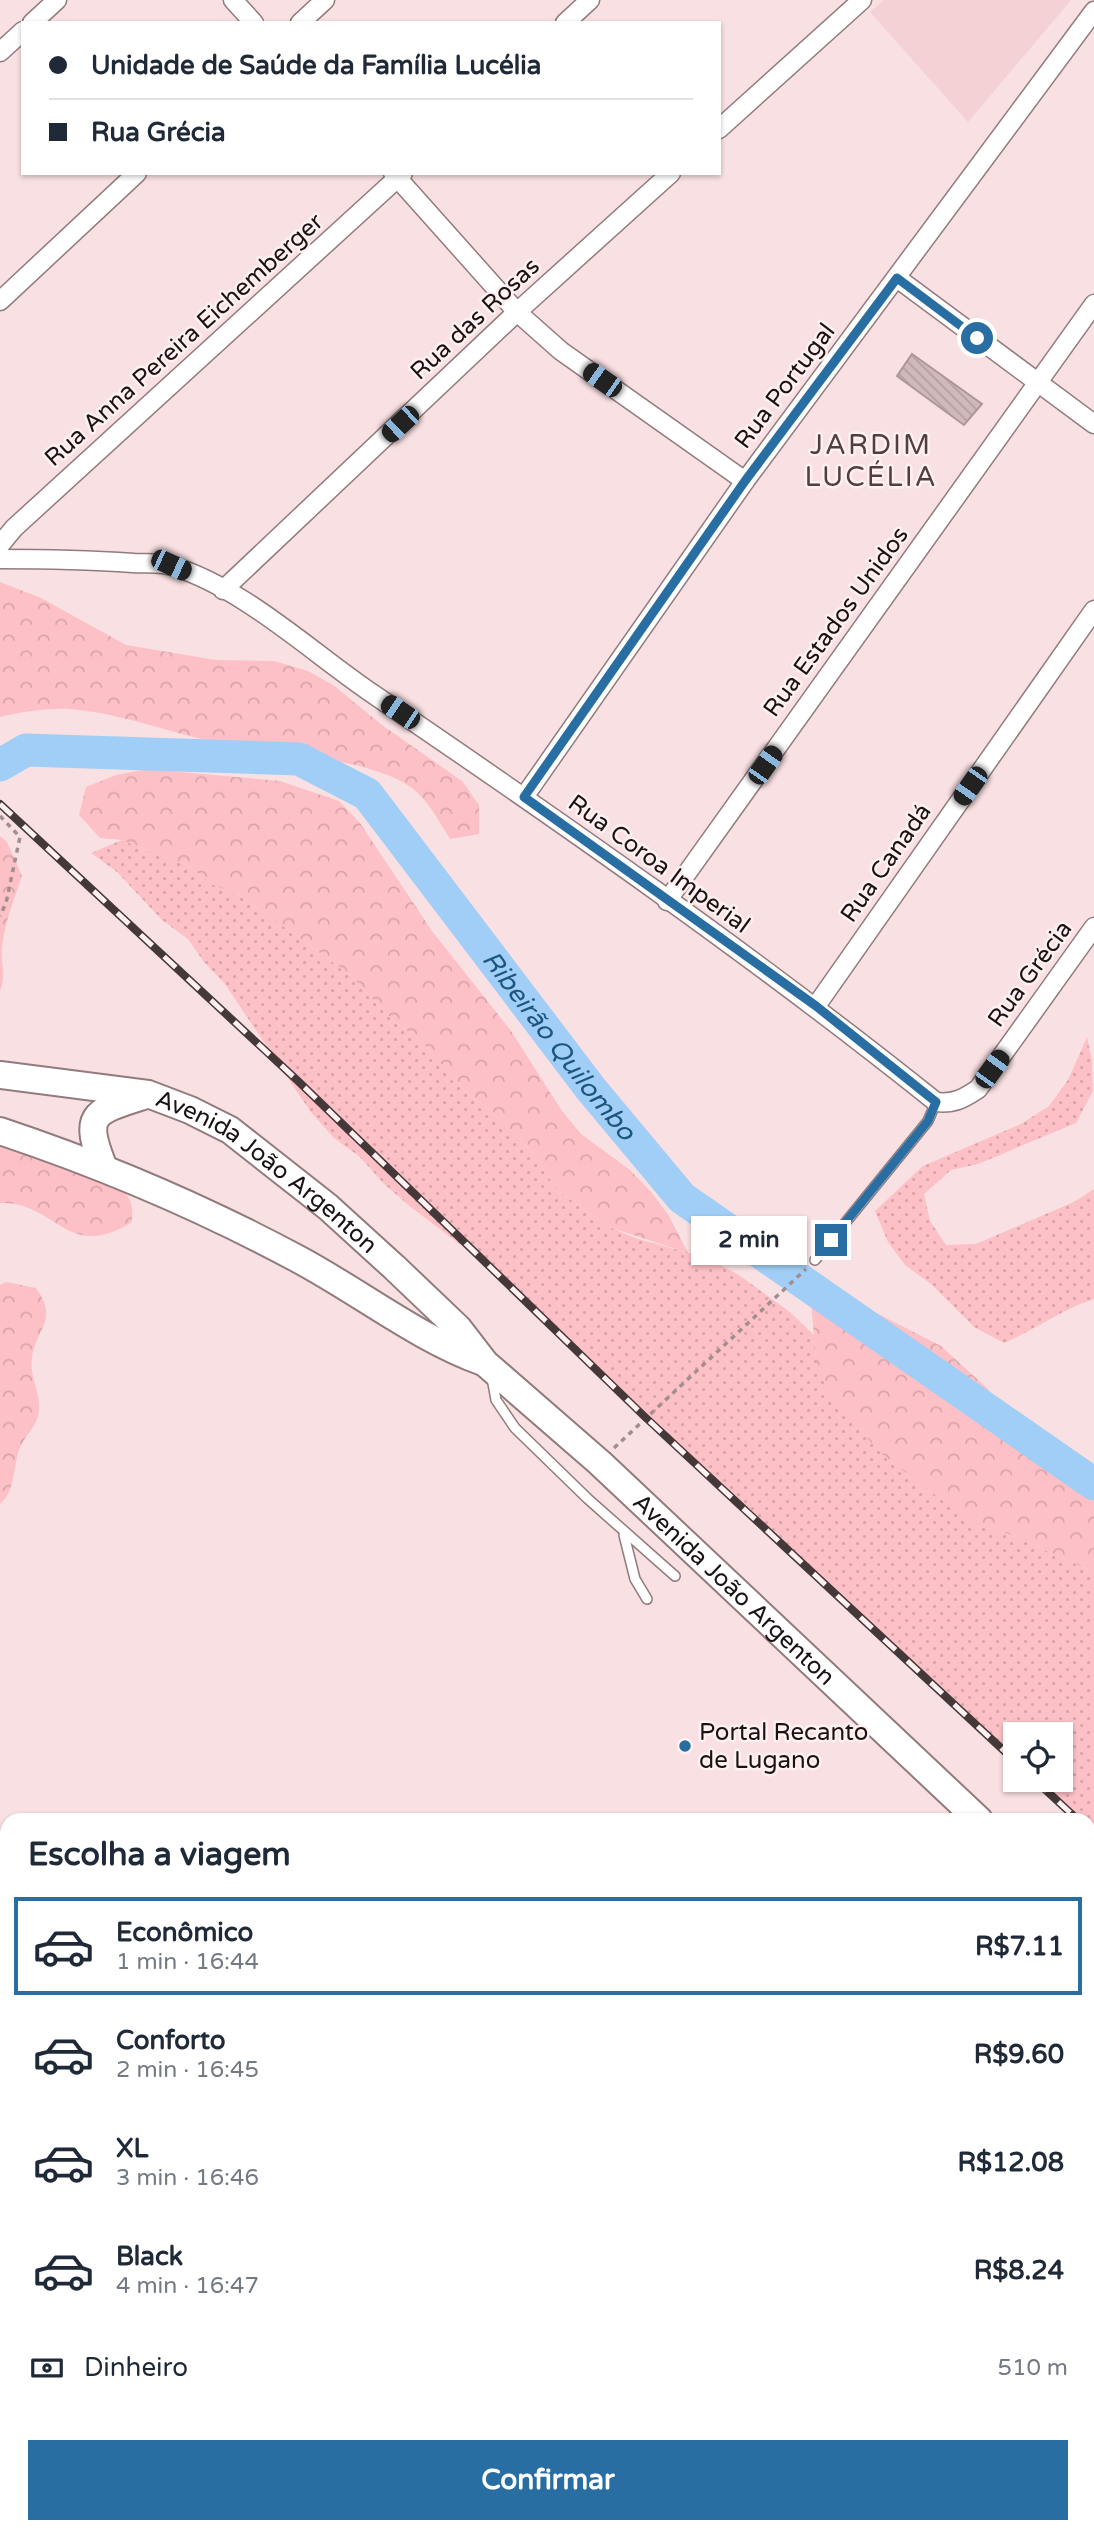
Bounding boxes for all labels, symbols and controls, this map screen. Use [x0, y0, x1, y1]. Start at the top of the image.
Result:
text: Unidade de Saúde da Família Lucélia [91, 50, 541, 81]
text: Rua Grécia [91, 117, 226, 148]
street label: Rua Anna Pereira Eichemberger [39, 207, 330, 473]
street label: Rua das Rosas [404, 252, 546, 386]
street label: Rua Portugal [728, 318, 842, 454]
route start [961, 322, 993, 354]
car [579, 359, 626, 401]
car [378, 402, 423, 446]
district label: JARDIM LUCÉLIA [804, 428, 938, 494]
street label: Rua Estados Unidos [757, 521, 915, 723]
car [148, 547, 195, 583]
car [377, 692, 424, 732]
car [745, 742, 786, 788]
car [950, 763, 991, 809]
street label: Rua Coroa Imperial [563, 788, 755, 940]
street label: Rua Canadá [834, 798, 938, 928]
street label: Rua Grécia [982, 915, 1078, 1033]
water label: Ribeirão Quilombo [476, 944, 643, 1147]
car [972, 1046, 1013, 1092]
street label: Avenida João Argenton [152, 1084, 384, 1259]
callout: 2 min [691, 1216, 806, 1264]
route end [815, 1224, 847, 1256]
text: 2 min [718, 1226, 780, 1254]
street label: Avenida João Argenton [627, 1487, 841, 1691]
place label: Portal Recanto de Lugano [699, 1718, 868, 1775]
map controls [1003, 1722, 1073, 1792]
button: locate [1003, 1722, 1073, 1792]
marker: Portal Recanto de Lugano [677, 1738, 693, 1754]
text: Escolha a viagem [28, 1836, 291, 1874]
icon: car [32, 1915, 95, 1978]
text: Econômico [116, 1917, 253, 1948]
text: R$7.11 [975, 1931, 1064, 1962]
text: 1 min · 16:44 [116, 1948, 259, 1976]
icon: car [32, 2023, 95, 2086]
text: Conforto [116, 2025, 225, 2056]
text: R$9.60 [974, 2039, 1064, 2070]
text: 2 min · 16:45 [116, 2056, 259, 2084]
icon: car [32, 2131, 95, 2194]
text: XL [116, 2133, 148, 2164]
text: R$12.08 [957, 2147, 1064, 2178]
text: 3 min · 16:46 [116, 2164, 259, 2192]
icon: car [32, 2239, 95, 2302]
text: Black [116, 2241, 183, 2272]
text: R$8.24 [974, 2255, 1064, 2286]
text: 4 min · 16:47 [116, 2272, 259, 2300]
icon: cash [28, 2349, 66, 2387]
text: Dinheiro [84, 2352, 188, 2383]
text: 510 m [998, 2354, 1068, 2382]
button: Confirmar [28, 2440, 1068, 2520]

